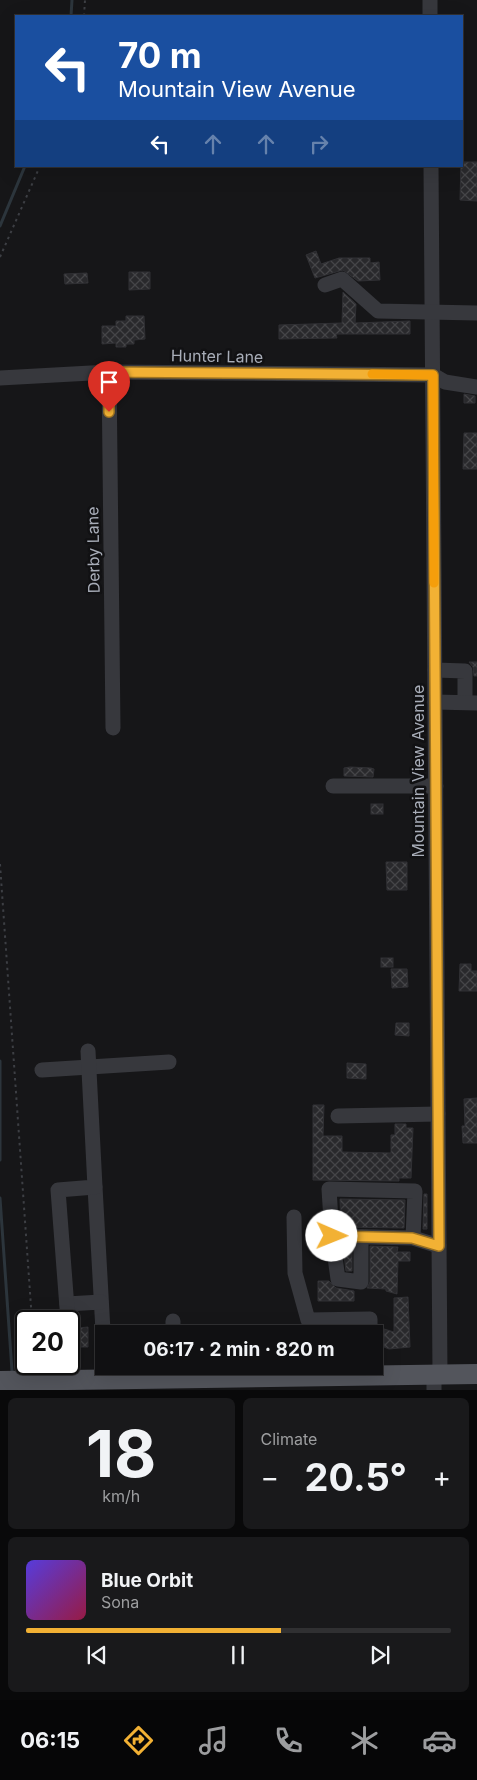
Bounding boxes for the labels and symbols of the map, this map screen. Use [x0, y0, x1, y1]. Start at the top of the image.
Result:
street label: Hunter Lane [171, 345, 263, 367]
pin [88, 361, 130, 412]
street label: Derby Lane [82, 506, 104, 594]
street label: Mountain View Avenue [408, 685, 428, 857]
position arrow [305, 1209, 357, 1261]
speed limit sign: 20 [15, 1310, 80, 1375]

